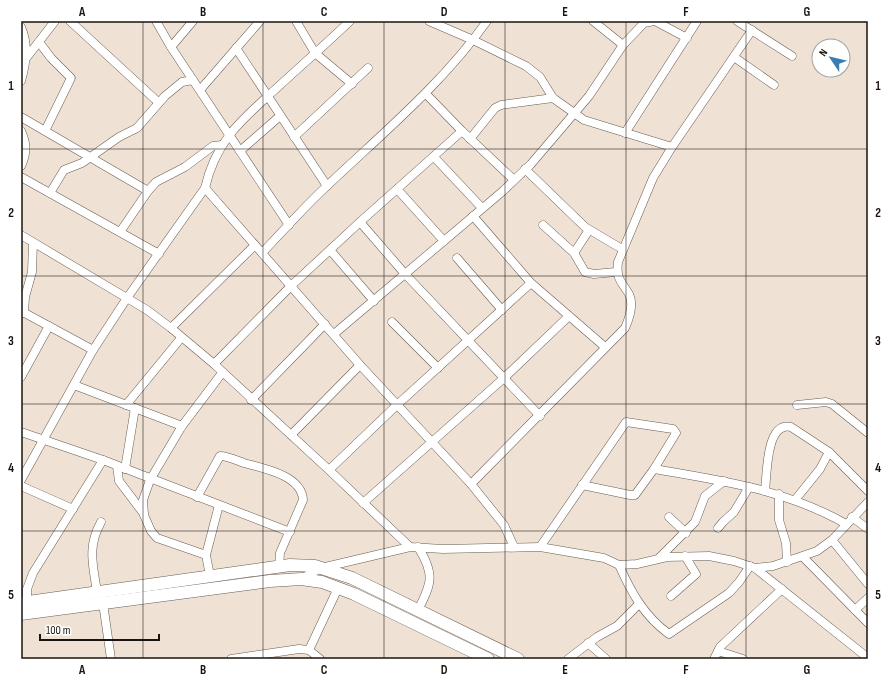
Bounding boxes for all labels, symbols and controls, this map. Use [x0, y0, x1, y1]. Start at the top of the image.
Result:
text: A [78, 4, 86, 20]
text: B [200, 4, 206, 20]
text: C [321, 4, 328, 20]
text: D [441, 4, 448, 20]
text: E [562, 4, 568, 20]
text: F [683, 4, 689, 20]
text: G [804, 4, 811, 20]
north arrow [811, 38, 851, 78]
text: N [816, 46, 830, 59]
text: 1 [8, 78, 14, 94]
text: 1 [875, 78, 881, 94]
text: 2 [8, 205, 14, 221]
text: 2 [875, 205, 881, 221]
text: 3 [8, 333, 14, 349]
text: 3 [875, 333, 881, 349]
text: 4 [8, 460, 14, 476]
text: 4 [875, 460, 881, 476]
text: 5 [8, 587, 14, 603]
text: 5 [875, 587, 881, 603]
scale bar [40, 616, 159, 642]
text: 100 m [46, 623, 71, 638]
text: A [78, 662, 86, 678]
text: B [200, 662, 206, 678]
text: C [321, 662, 328, 678]
text: D [441, 662, 448, 678]
text: E [562, 662, 568, 678]
text: F [683, 662, 689, 678]
text: G [804, 662, 811, 678]

